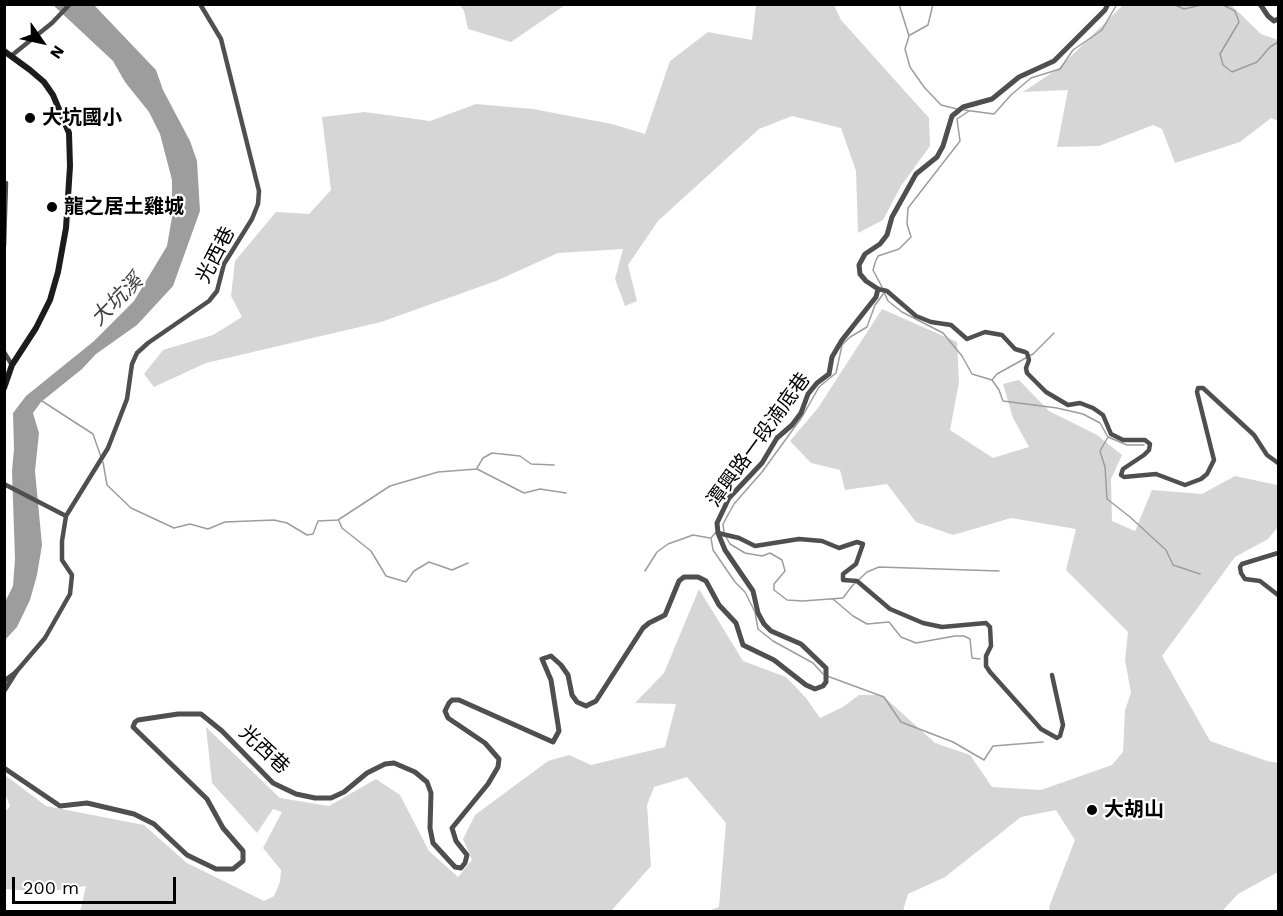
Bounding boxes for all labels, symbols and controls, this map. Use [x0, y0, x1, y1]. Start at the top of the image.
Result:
north arrow [12, 12, 72, 72]
text: N [46, 42, 69, 63]
place label: 大坑國小 [42, 106, 122, 130]
marker: 大坑國小 [23, 111, 37, 125]
place label: 龍之居土雞城 [64, 195, 184, 219]
marker: 龍之居土雞城 [45, 200, 59, 214]
street label: 光西巷 [192, 223, 240, 287]
water label: 大坑溪 [86, 269, 148, 331]
street label: 潭興路一段湳底巷 [702, 368, 816, 512]
street label: 光西巷 [234, 721, 294, 779]
place label: 大胡山 [1104, 798, 1164, 822]
marker: 大胡山 [1085, 803, 1099, 817]
scale bar [15, 865, 178, 903]
text: 200 m [23, 877, 79, 898]

